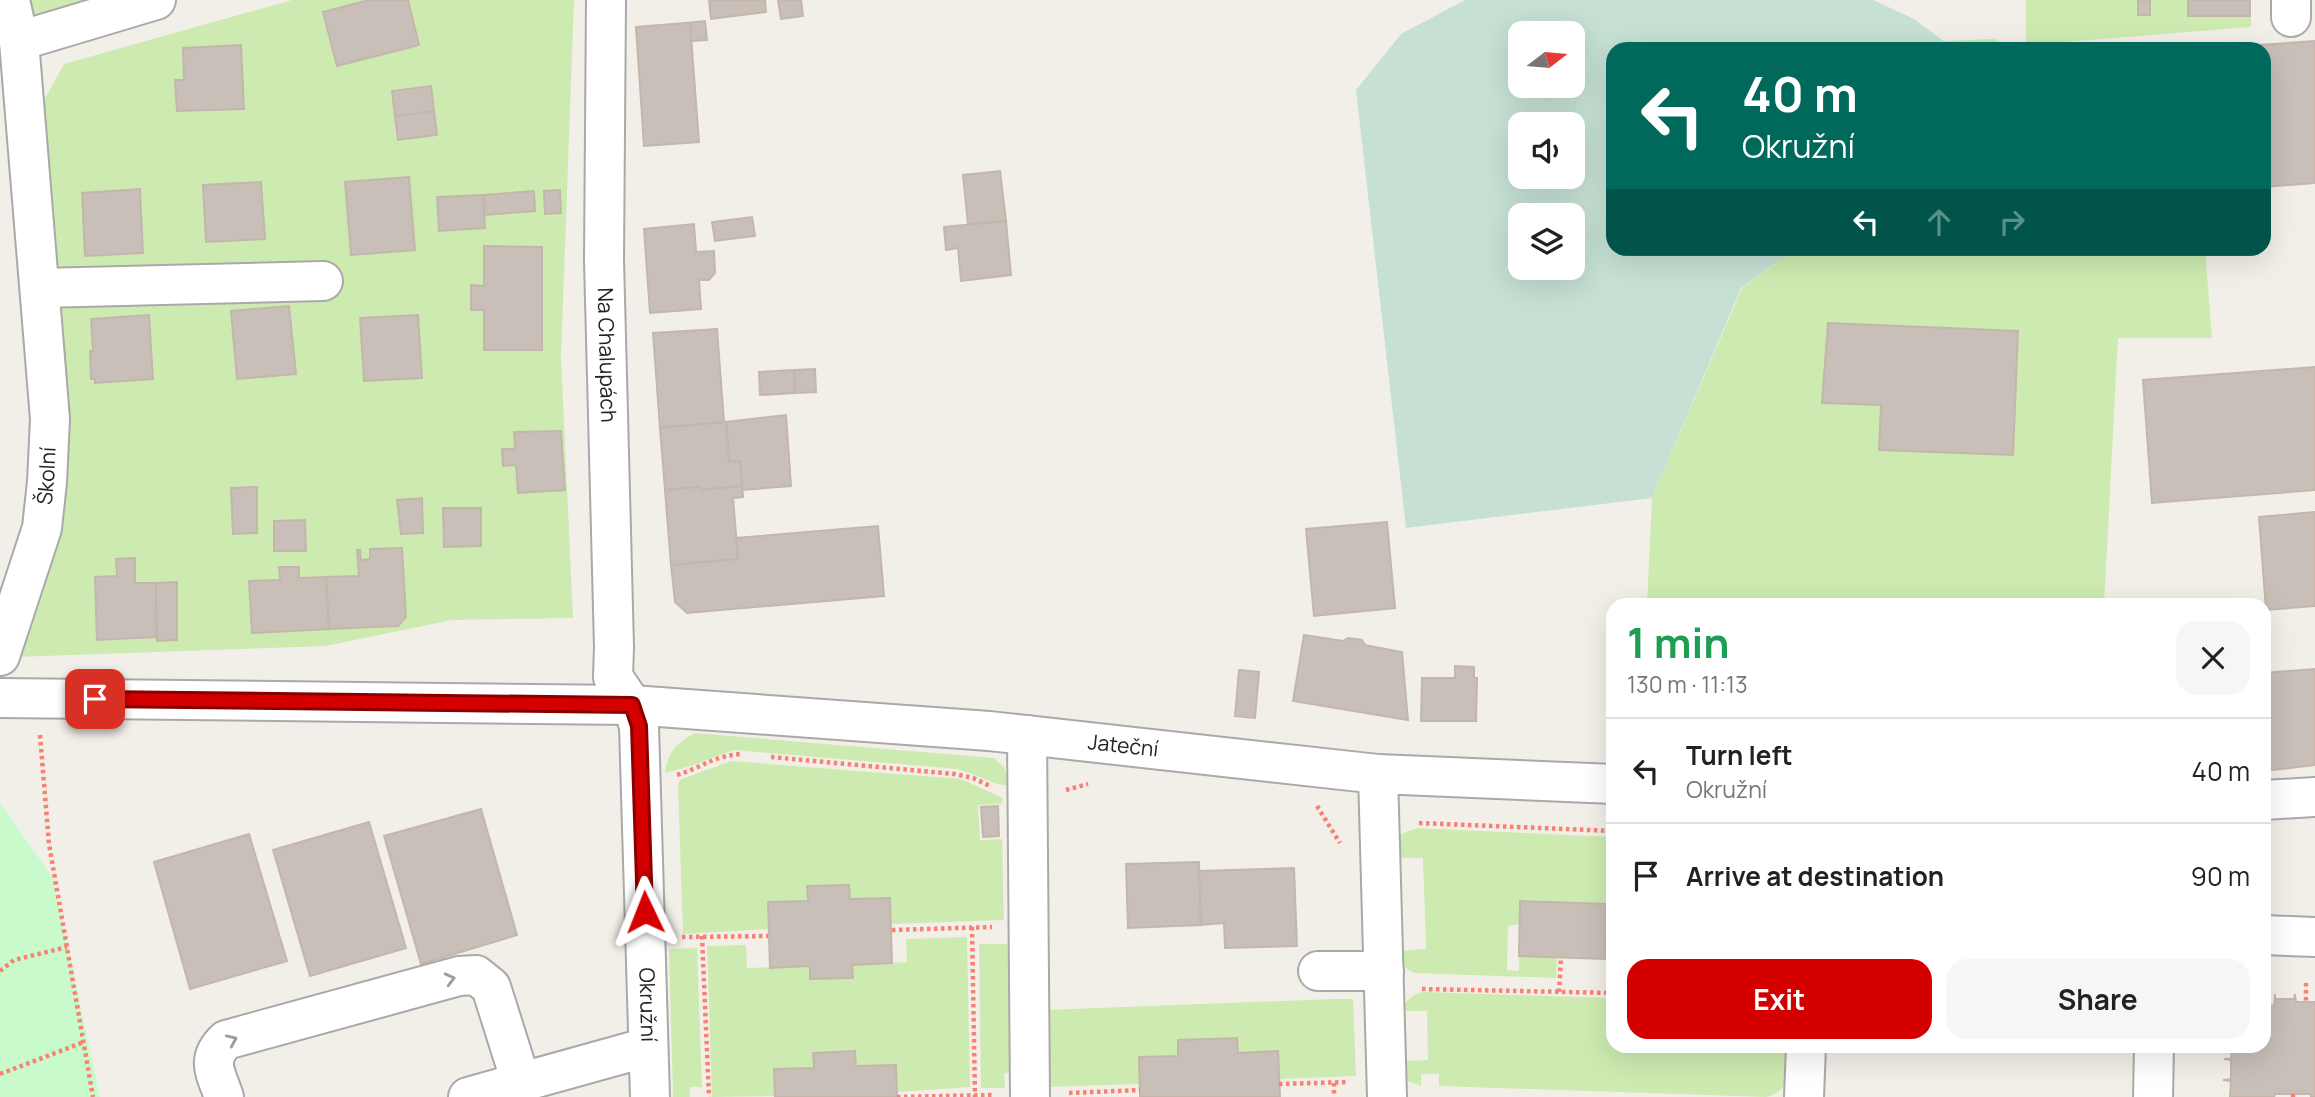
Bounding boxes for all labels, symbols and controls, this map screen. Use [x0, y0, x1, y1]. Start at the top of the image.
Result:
north arrow [1508, 21, 1586, 98]
map controls [1508, 21, 1585, 280]
text: 40 m [1742, 60, 1858, 127]
icon: left [1627, 70, 1718, 161]
button: sound [1508, 112, 1585, 189]
text: Okružní [1742, 124, 1855, 168]
button: layers [1508, 203, 1585, 280]
icon: left [1847, 203, 1885, 241]
icon: ahead [1920, 203, 1958, 241]
icon: right [1993, 203, 2031, 241]
street label: Na Chalupách [592, 287, 623, 423]
street label: Školní [30, 446, 62, 506]
text: 1 min [1627, 613, 1730, 671]
button: close [2176, 621, 2250, 695]
text: 130 m · 11:13 [1627, 668, 1748, 700]
pin [65, 669, 125, 729]
icon: arrive [76, 680, 114, 718]
street label: Jateční [1087, 727, 1160, 763]
text: Turn left [1686, 737, 1793, 773]
icon: left [1627, 752, 1665, 790]
text: 40 m [2192, 753, 2250, 789]
text: Okružní [1686, 773, 1767, 805]
icon: arrive [1627, 857, 1665, 895]
text: Arrive at destination [1686, 858, 1944, 894]
text: 90 m [2191, 858, 2250, 894]
position arrow [608, 875, 682, 949]
button: Exit [1627, 959, 1932, 1039]
button: Share [1946, 959, 2250, 1039]
street label: Okružní [633, 967, 663, 1042]
one-way arrow [444, 972, 456, 987]
one-way arrow [225, 1034, 237, 1048]

